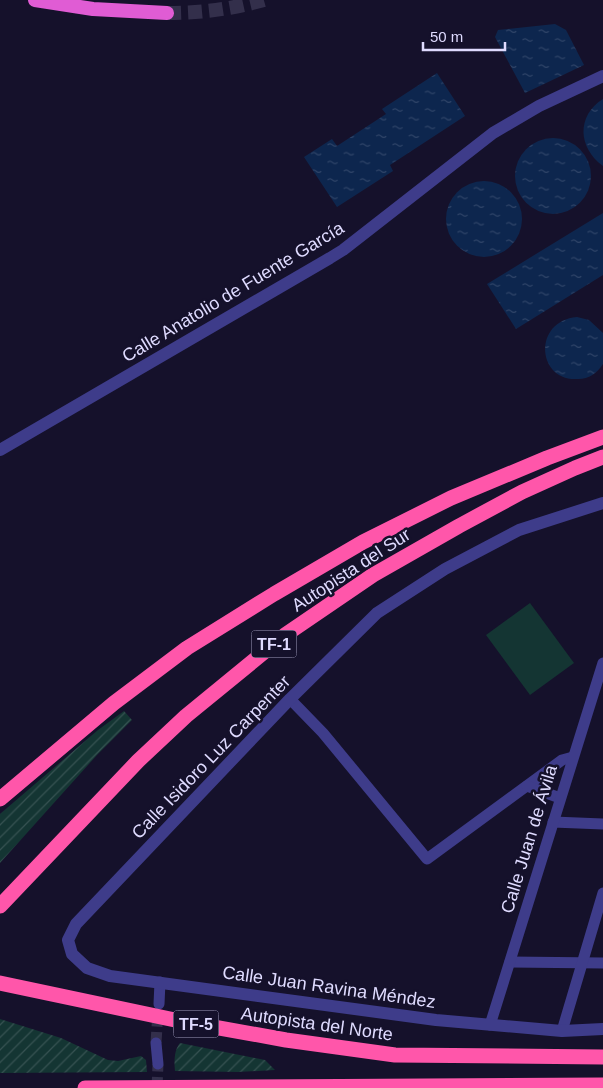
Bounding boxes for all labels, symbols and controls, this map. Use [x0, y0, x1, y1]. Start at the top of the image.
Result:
scale bar [423, 20, 506, 52]
text: 50 m [430, 28, 463, 45]
street label: Calle Anatolio de Fuente García [118, 217, 348, 366]
street label: Autopista del Sur [288, 524, 414, 616]
road number: TF-1 [252, 630, 296, 658]
street label: Calle Isidoro Luz Carpenter [128, 671, 294, 843]
street label: Calle Juan de Ávila [497, 761, 561, 916]
street label: Calle Juan Ravina Méndez [221, 962, 437, 1012]
street label: Autopista del Norte [240, 1003, 394, 1045]
road number: TF-5 [174, 1011, 218, 1038]

